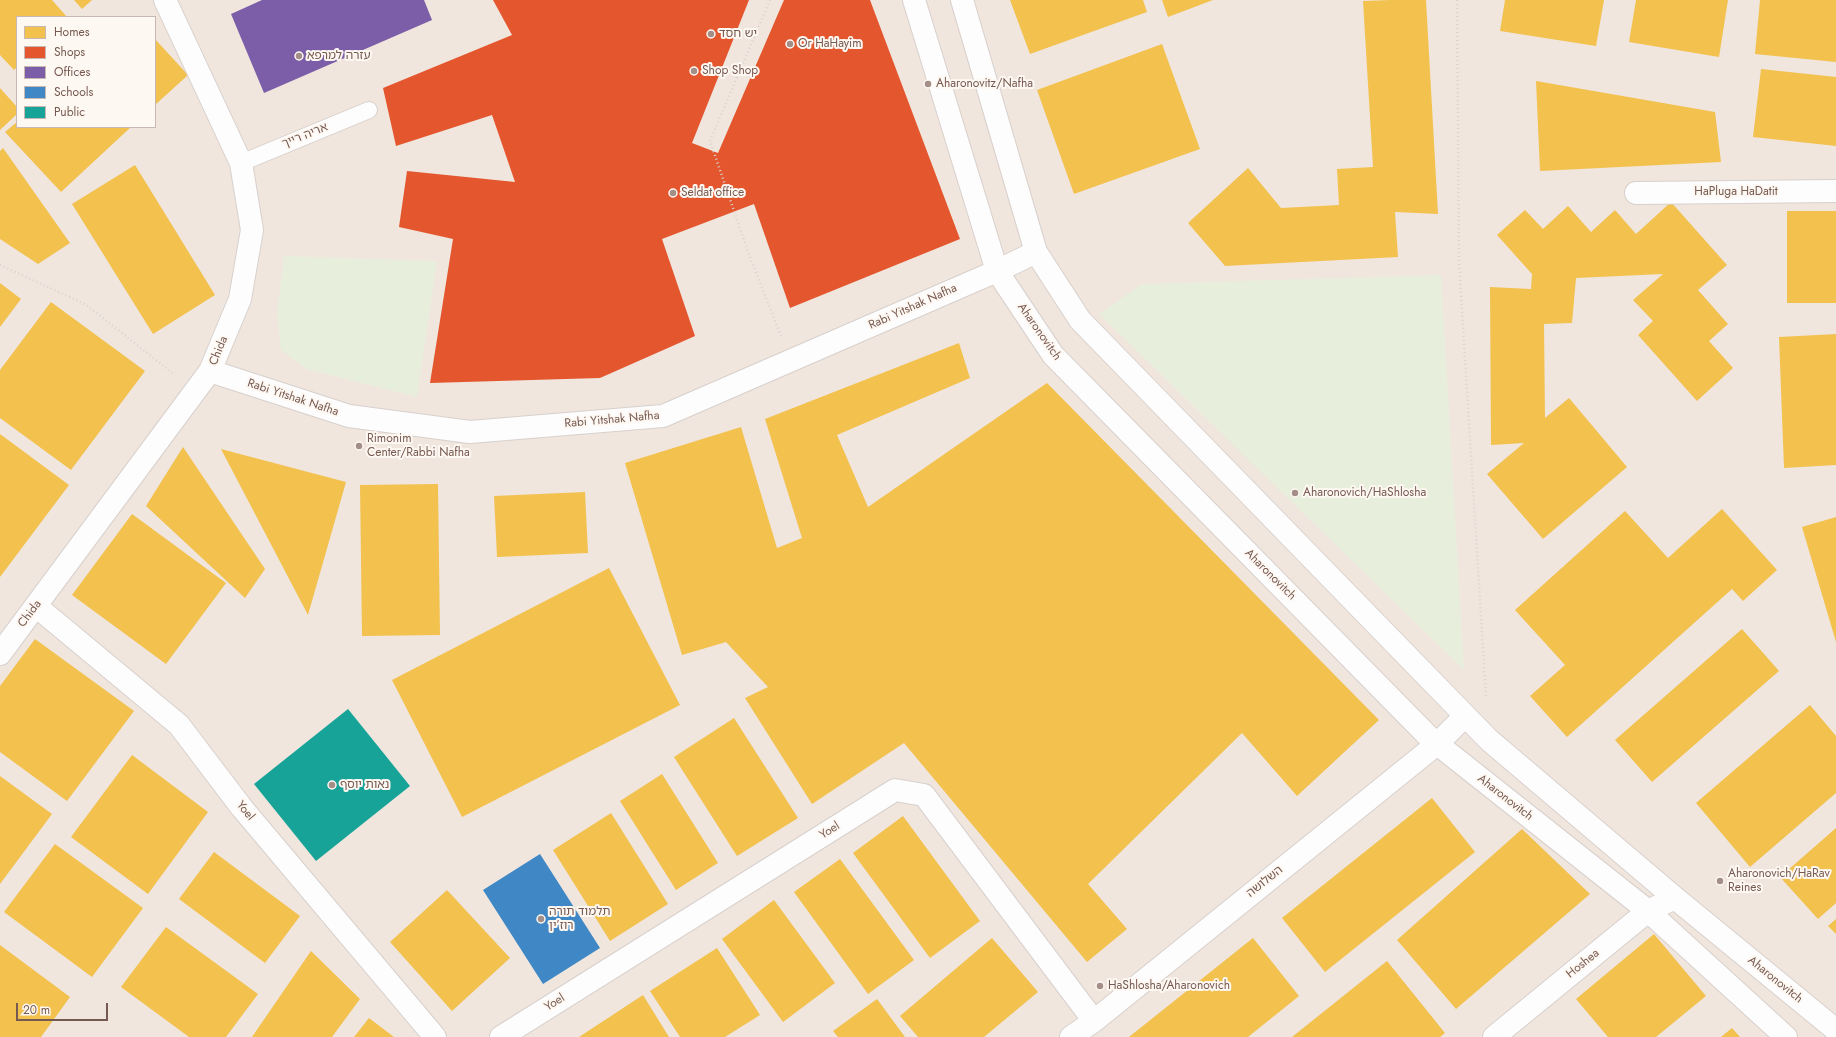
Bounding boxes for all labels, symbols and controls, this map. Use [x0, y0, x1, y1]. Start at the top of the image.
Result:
legend [16, 16, 156, 128]
text: Homes [54, 23, 90, 41]
place label: יש חסד [719, 27, 757, 41]
marker: יש חסד [706, 29, 716, 39]
place label: Or HaHayim [798, 37, 862, 51]
marker: Or HaHayim [785, 39, 795, 49]
text: Shops [54, 43, 85, 61]
place label: עזרה למרפא [307, 49, 371, 63]
marker: עזרה למרפא [294, 51, 304, 61]
text: Offices [54, 63, 90, 81]
place label: Shop Shop [702, 64, 758, 78]
marker: Shop Shop [689, 66, 699, 76]
place label: Aharonovitz/Nafha [936, 77, 1033, 91]
marker: Aharonovitz/Nafha [923, 79, 933, 89]
text: Schools [54, 83, 93, 101]
text: Public [54, 103, 85, 121]
street label: אריה רייך [280, 120, 330, 152]
street label: HaPluga HaDatit [1694, 185, 1778, 199]
place label: Seldat office [681, 186, 744, 200]
marker: Seldat office [668, 188, 678, 198]
street label: Rabi Yitshak Nafha [867, 281, 959, 333]
street label: Aharonovitch [1014, 301, 1064, 363]
street label: Chida [207, 334, 231, 368]
street label: Rabi Yitshak Nafha [246, 376, 340, 420]
street label: Rabi Yitshak Nafha [564, 409, 660, 431]
place label: Rimonim Center/Rabbi Nafha [367, 432, 470, 460]
marker: Rimonim Center/Rabbi Nafha [354, 441, 364, 451]
place label: Aharonovich/HaShlosha [1303, 486, 1426, 500]
marker: Aharonovich/HaShlosha [1290, 488, 1300, 498]
street label: Aharonovitch [1241, 546, 1299, 604]
street label: Chida [15, 598, 45, 630]
street label: Aharonovitch [1474, 772, 1536, 824]
place label: נאות יוסף [340, 778, 389, 792]
marker: נאות יוסף [327, 780, 337, 790]
street label: Yoel [233, 798, 257, 824]
street label: Yoel [817, 819, 843, 843]
street label: השלושה [1244, 863, 1286, 901]
place label: Aharonovich/HaRav Reines [1728, 867, 1830, 895]
marker: Aharonovich/HaRav Reines [1715, 876, 1725, 886]
place label: תלמוד תורה רוז’ין [549, 905, 611, 933]
marker: תלמוד תורה רוז’ין [536, 914, 546, 924]
street label: Hoshea [1564, 946, 1602, 982]
street label: Aharonovitch [1745, 953, 1805, 1007]
place label: HaShlosha/Aharonovich [1108, 979, 1230, 993]
marker: HaShlosha/Aharonovich [1095, 981, 1105, 991]
street label: Yoel [542, 991, 568, 1015]
scale bar [18, 995, 110, 1021]
text: 20 m [23, 1001, 50, 1019]

